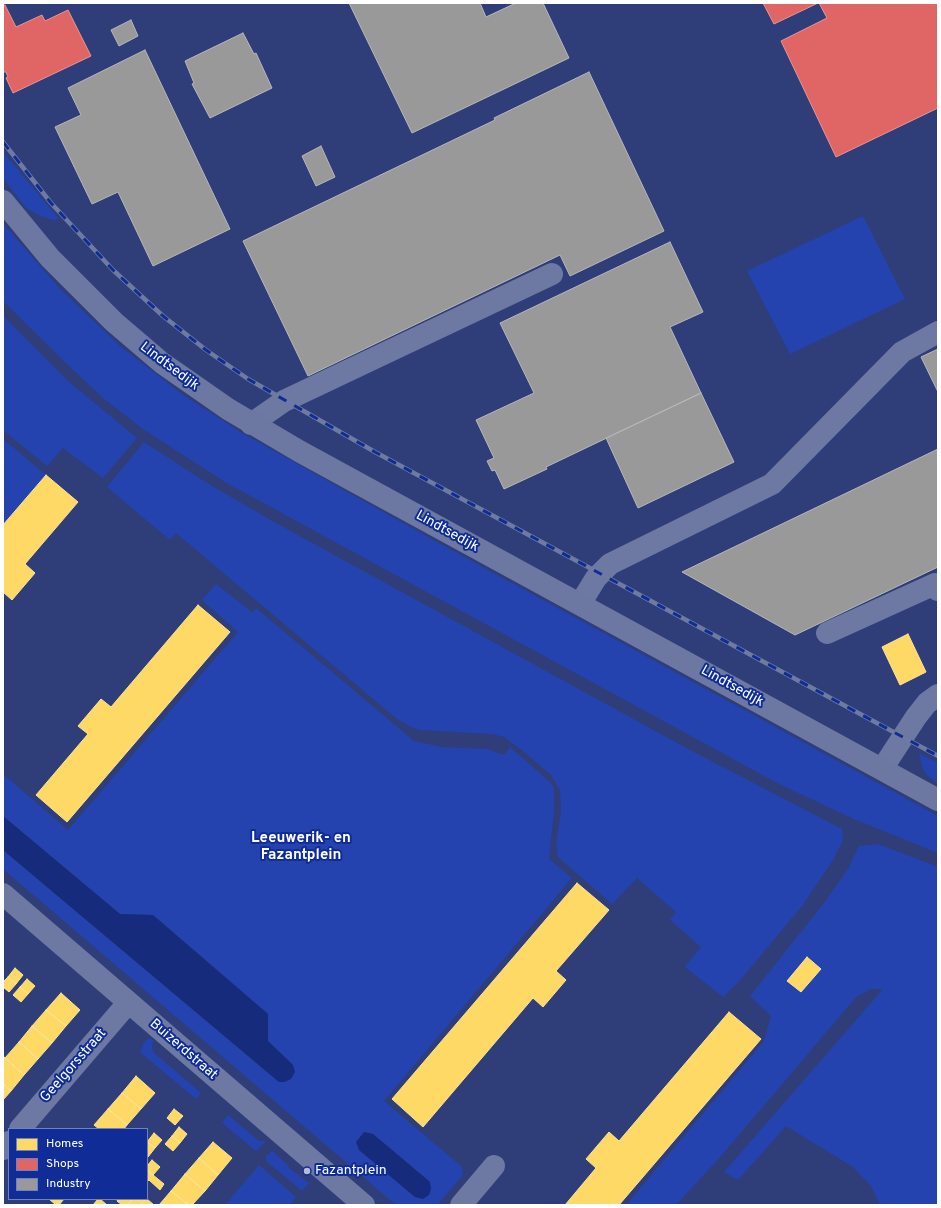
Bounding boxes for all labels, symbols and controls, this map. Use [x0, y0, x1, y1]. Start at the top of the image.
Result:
street label: Lindtsedijk [136, 339, 202, 395]
street label: Lindtsedijk [413, 508, 481, 556]
street label: Lindtsedijk [698, 663, 766, 711]
district label: Leeuwerik- en Fazantplein [251, 830, 351, 865]
street label: Buizerdstraat [146, 1016, 220, 1084]
street label: Geelgorsstraat [37, 1026, 111, 1106]
legend [8, 1128, 148, 1200]
text: Homes [46, 1136, 83, 1152]
text: Shops [46, 1156, 79, 1172]
place label: Fazantplein [315, 1163, 387, 1179]
marker: Fazantplein [302, 1166, 312, 1176]
text: Industry [46, 1176, 91, 1192]

